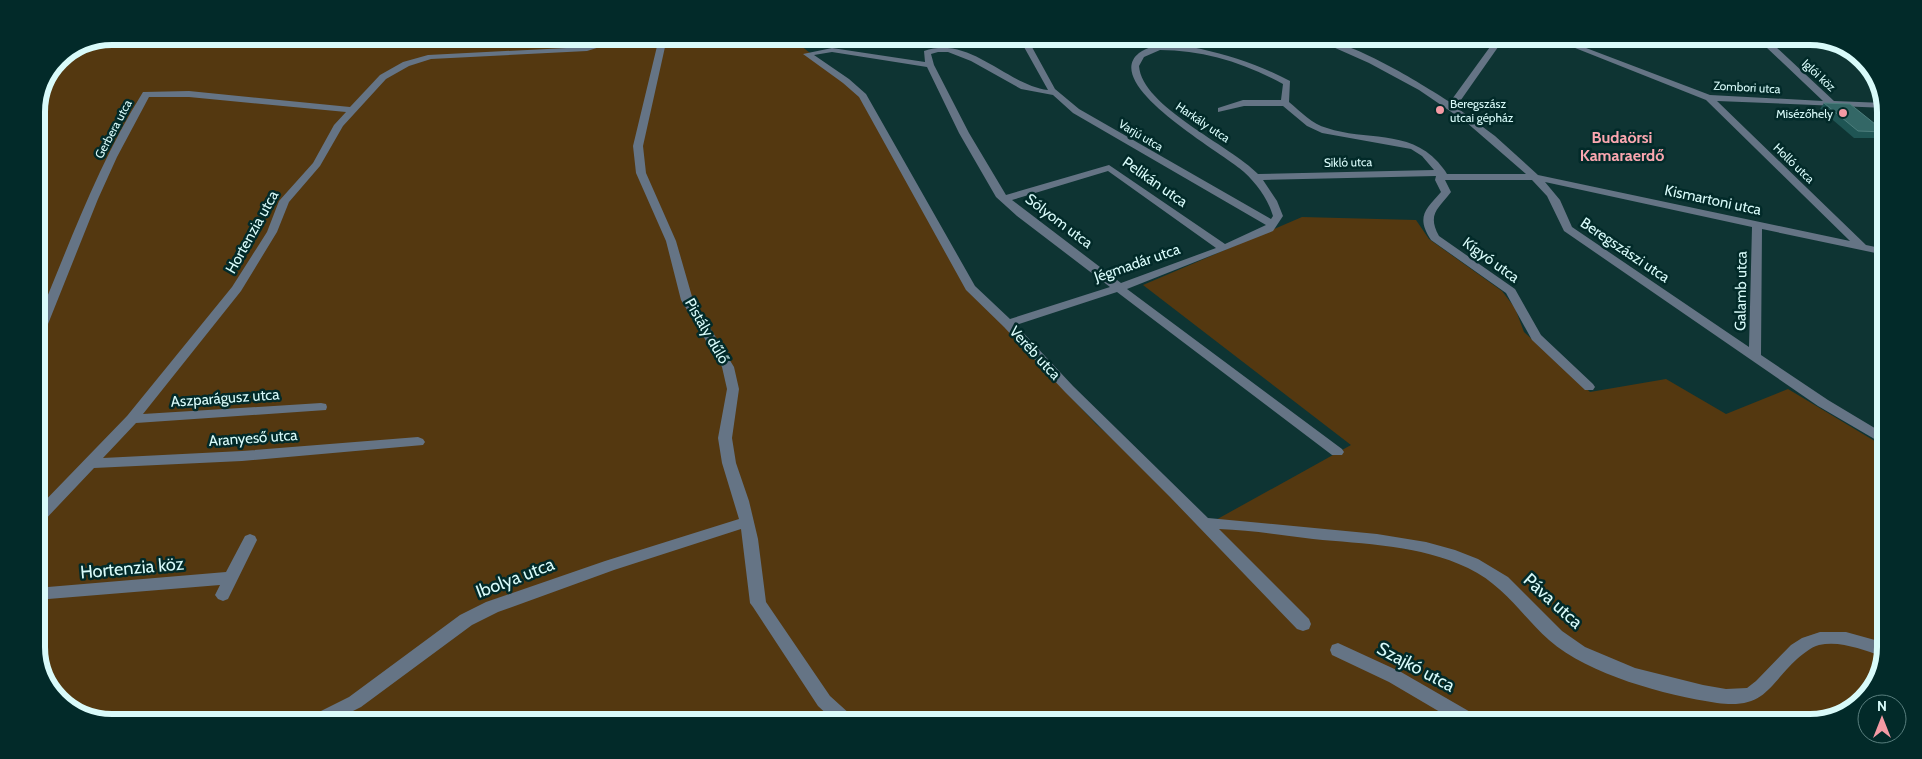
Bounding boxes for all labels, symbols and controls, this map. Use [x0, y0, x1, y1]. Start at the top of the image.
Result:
street label: Iglói köz [1799, 56, 1839, 95]
street label: Zombori utca [1713, 78, 1781, 96]
place label: Beregszász utcai gépház [1450, 96, 1514, 125]
street label: Gerbera utca [91, 97, 135, 161]
street label: Harkály utca [1173, 98, 1233, 146]
marker: Beregszász utcai gépház [1434, 104, 1446, 116]
place label: Misézőhely [1776, 106, 1833, 121]
marker: Misézőhely [1837, 107, 1849, 119]
street label: Varjú utca [1116, 116, 1166, 154]
district label: Budaörsi Kamaraerdő [1580, 128, 1664, 165]
street label: Holló utca [1770, 140, 1818, 186]
street label: Pelikán utca [1119, 153, 1192, 211]
street label: Sikló utca [1324, 154, 1373, 170]
street label: Kismartoni utca [1663, 181, 1764, 219]
street label: Hortenzia utca [222, 187, 283, 277]
street label: Sólyom utca [1022, 190, 1097, 253]
street label: Beregszászi utca [1577, 214, 1674, 287]
street label: Kígyó utca [1459, 233, 1523, 287]
street label: Jégmadár utca [1091, 240, 1183, 286]
street label: Galamb utca [1731, 250, 1751, 331]
street label: Pistály dűlő [681, 295, 733, 367]
street label: Veréb utca [1006, 322, 1065, 384]
street label: Aszparágusz utca [170, 385, 281, 411]
street label: Aranyeső utca [208, 426, 299, 450]
street label: Hortenzia köz [79, 552, 185, 583]
street label: Ibolya utca [473, 553, 558, 603]
street label: Páva utca [1519, 569, 1587, 634]
street label: Szajkó utca [1373, 637, 1459, 697]
north arrow [1857, 694, 1907, 744]
text: N [1877, 697, 1887, 715]

